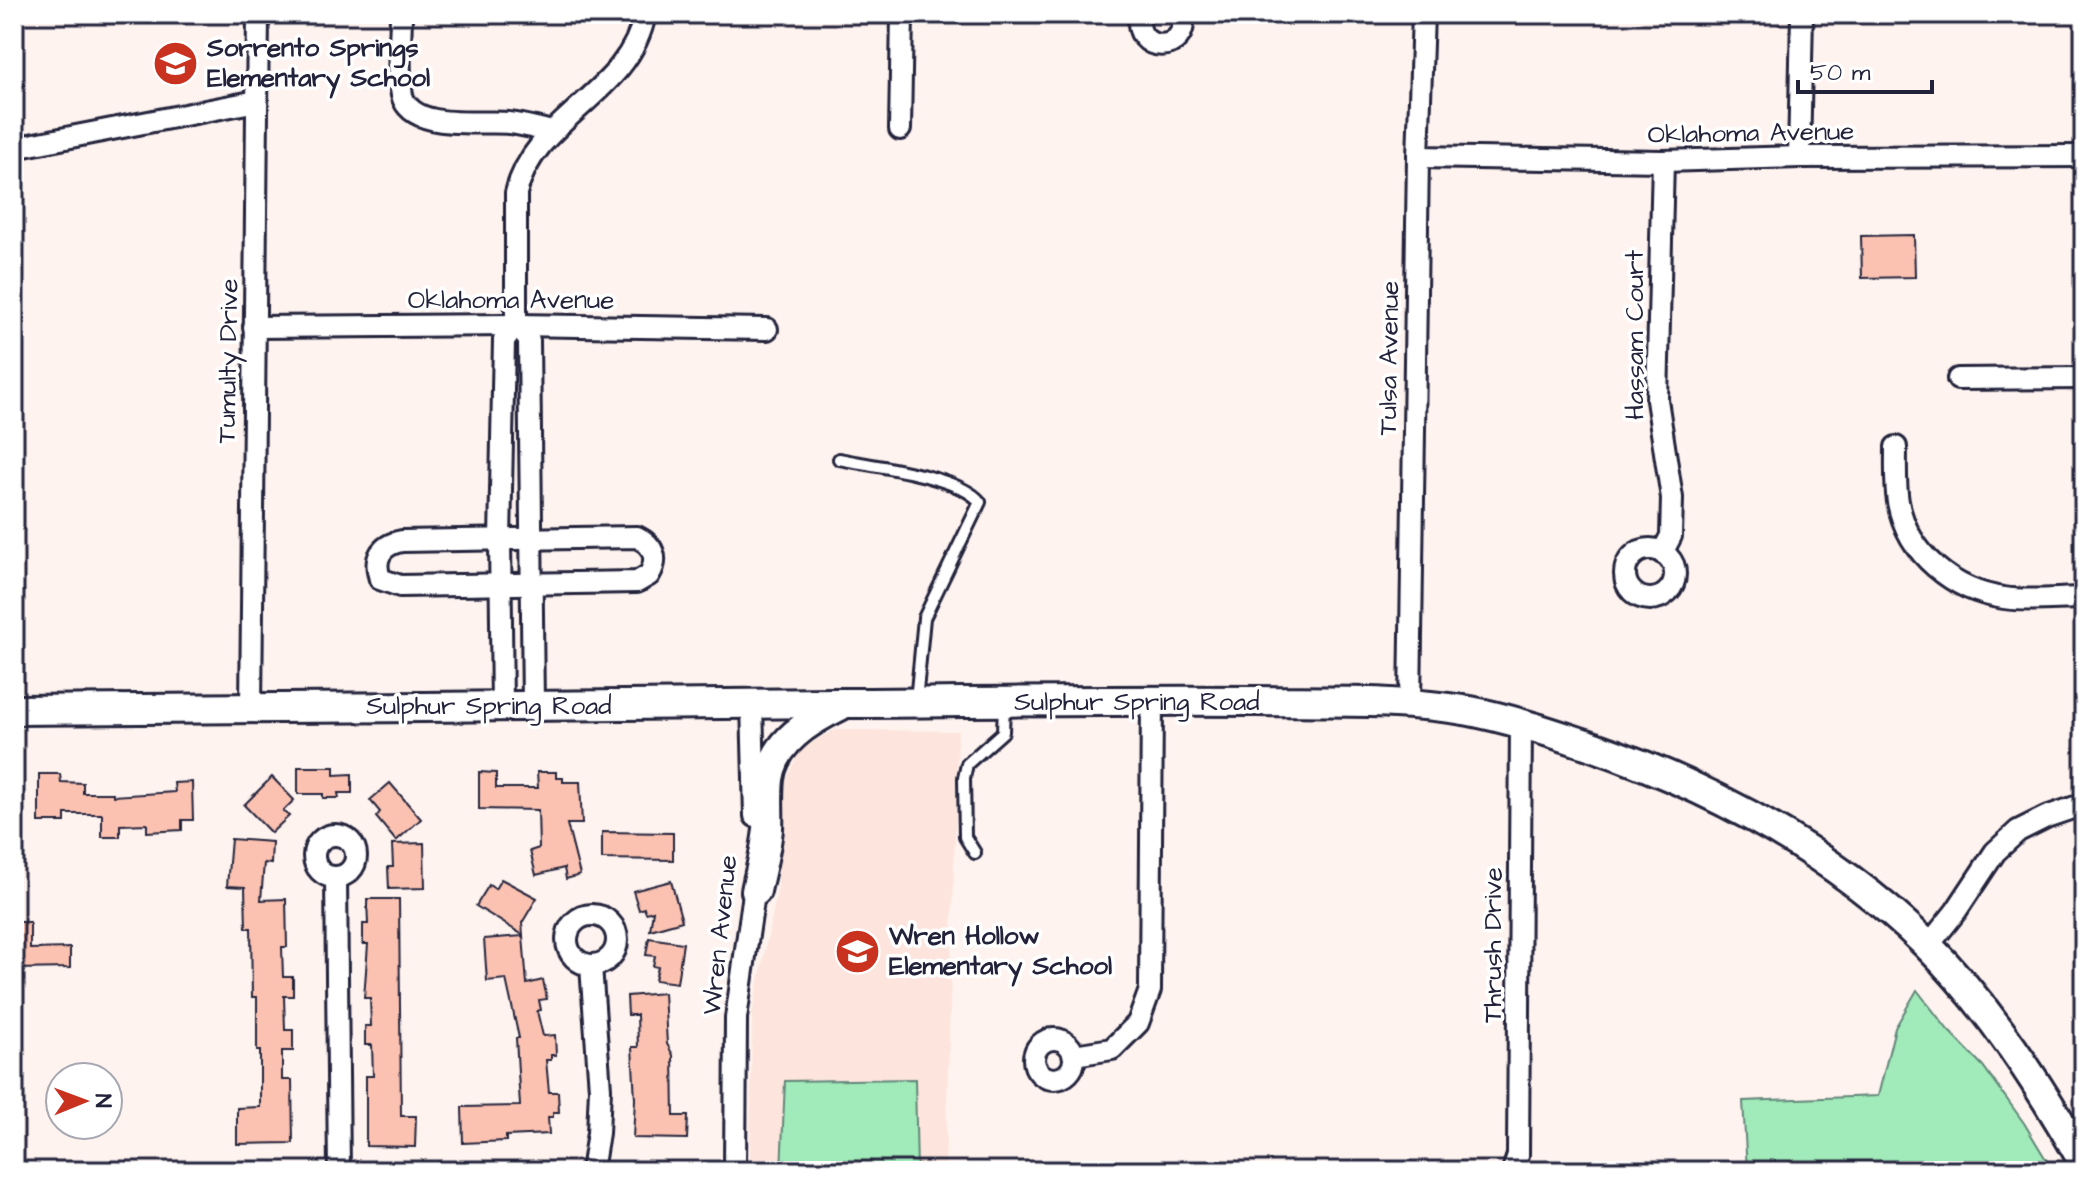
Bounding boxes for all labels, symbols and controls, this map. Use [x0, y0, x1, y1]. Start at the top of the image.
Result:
place label: Sorrento Springs Elementary School [206, 30, 430, 99]
school or university icon: Sorrento Springs Elementary School [152, 39, 200, 87]
scale bar [1798, 44, 1932, 94]
text: 50 m [1810, 56, 1871, 90]
street label: Oklahoma Avenue [1647, 113, 1855, 153]
street label: Hassam Court [1617, 249, 1653, 420]
street label: Tumulty Drive [209, 278, 249, 444]
street label: Tulsa Avenue [1370, 280, 1408, 436]
street label: Oklahoma Avenue [408, 282, 614, 318]
street label: Sulphur Spring Road [1014, 684, 1260, 722]
street label: Sulphur Spring Road [366, 688, 612, 726]
street label: Wren Avenue [694, 853, 746, 1017]
street label: Thrush Drive [1475, 867, 1511, 1023]
place label: Wren Hollow Elementary School [888, 918, 1112, 987]
school or university icon: Wren Hollow Elementary School [834, 927, 882, 975]
north arrow [44, 1061, 124, 1141]
text: N [87, 1094, 118, 1108]

